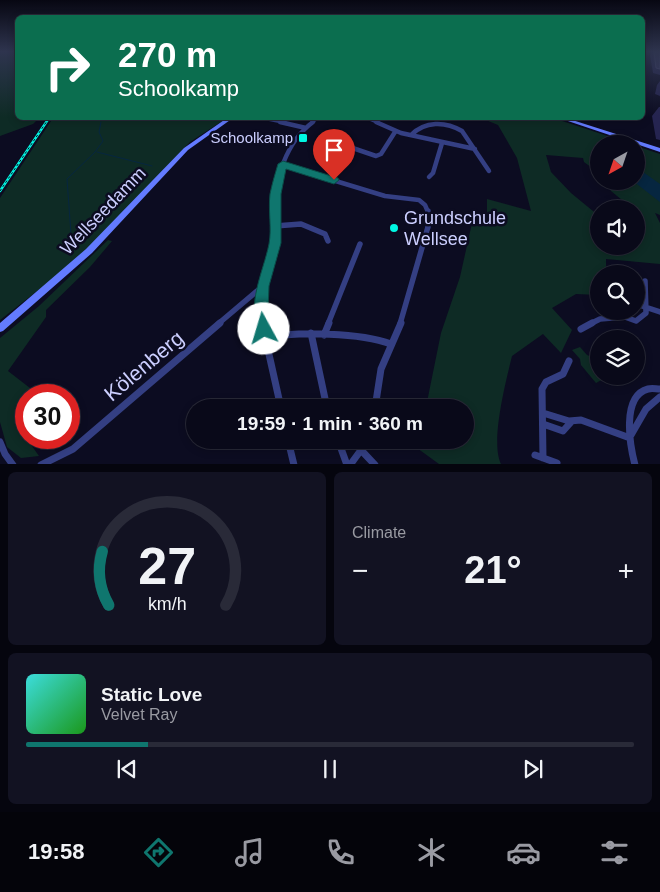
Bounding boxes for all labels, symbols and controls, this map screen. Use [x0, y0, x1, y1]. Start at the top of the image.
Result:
icon: right [35, 35, 100, 100]
text: 270 m [118, 35, 217, 74]
text: Schoolkamp [118, 76, 239, 101]
place label: Schoolkamp [210, 129, 293, 146]
pin [313, 129, 355, 180]
marker: Schoolkamp [297, 132, 309, 144]
north arrow [590, 135, 645, 190]
map controls [590, 135, 645, 385]
icon: arrive [320, 136, 348, 164]
street label: Wellseedamm [56, 163, 150, 259]
button: sound [590, 200, 645, 255]
place label: Grundschule Wellsee [404, 208, 506, 249]
marker: Grundschule Wellsee [388, 222, 400, 234]
button: search [590, 265, 645, 320]
position arrow [237, 302, 289, 354]
street label: Kölenberg [100, 326, 188, 405]
button: layers [590, 330, 645, 385]
speed limit sign: 30 [15, 384, 80, 449]
text: 19:59 · 1 min · 360 m [237, 413, 423, 434]
text: Climate [352, 524, 406, 541]
text: 27 [138, 537, 196, 595]
text: 21° [464, 549, 522, 591]
text: − [352, 555, 368, 586]
text: + [618, 555, 634, 586]
text: km/h [148, 594, 186, 614]
text: Static Love [101, 684, 202, 705]
text: Velvet Ray [101, 706, 177, 723]
icon: previous [113, 755, 141, 783]
icon: pause [316, 755, 344, 783]
icon: next [519, 755, 547, 783]
icon: directions [141, 835, 176, 870]
icon: music [232, 835, 267, 870]
icon: phone [323, 835, 358, 870]
icon: climate [414, 835, 449, 870]
icon: car [506, 835, 541, 870]
icon: filters [597, 835, 632, 870]
text: 19:58 [28, 839, 84, 864]

